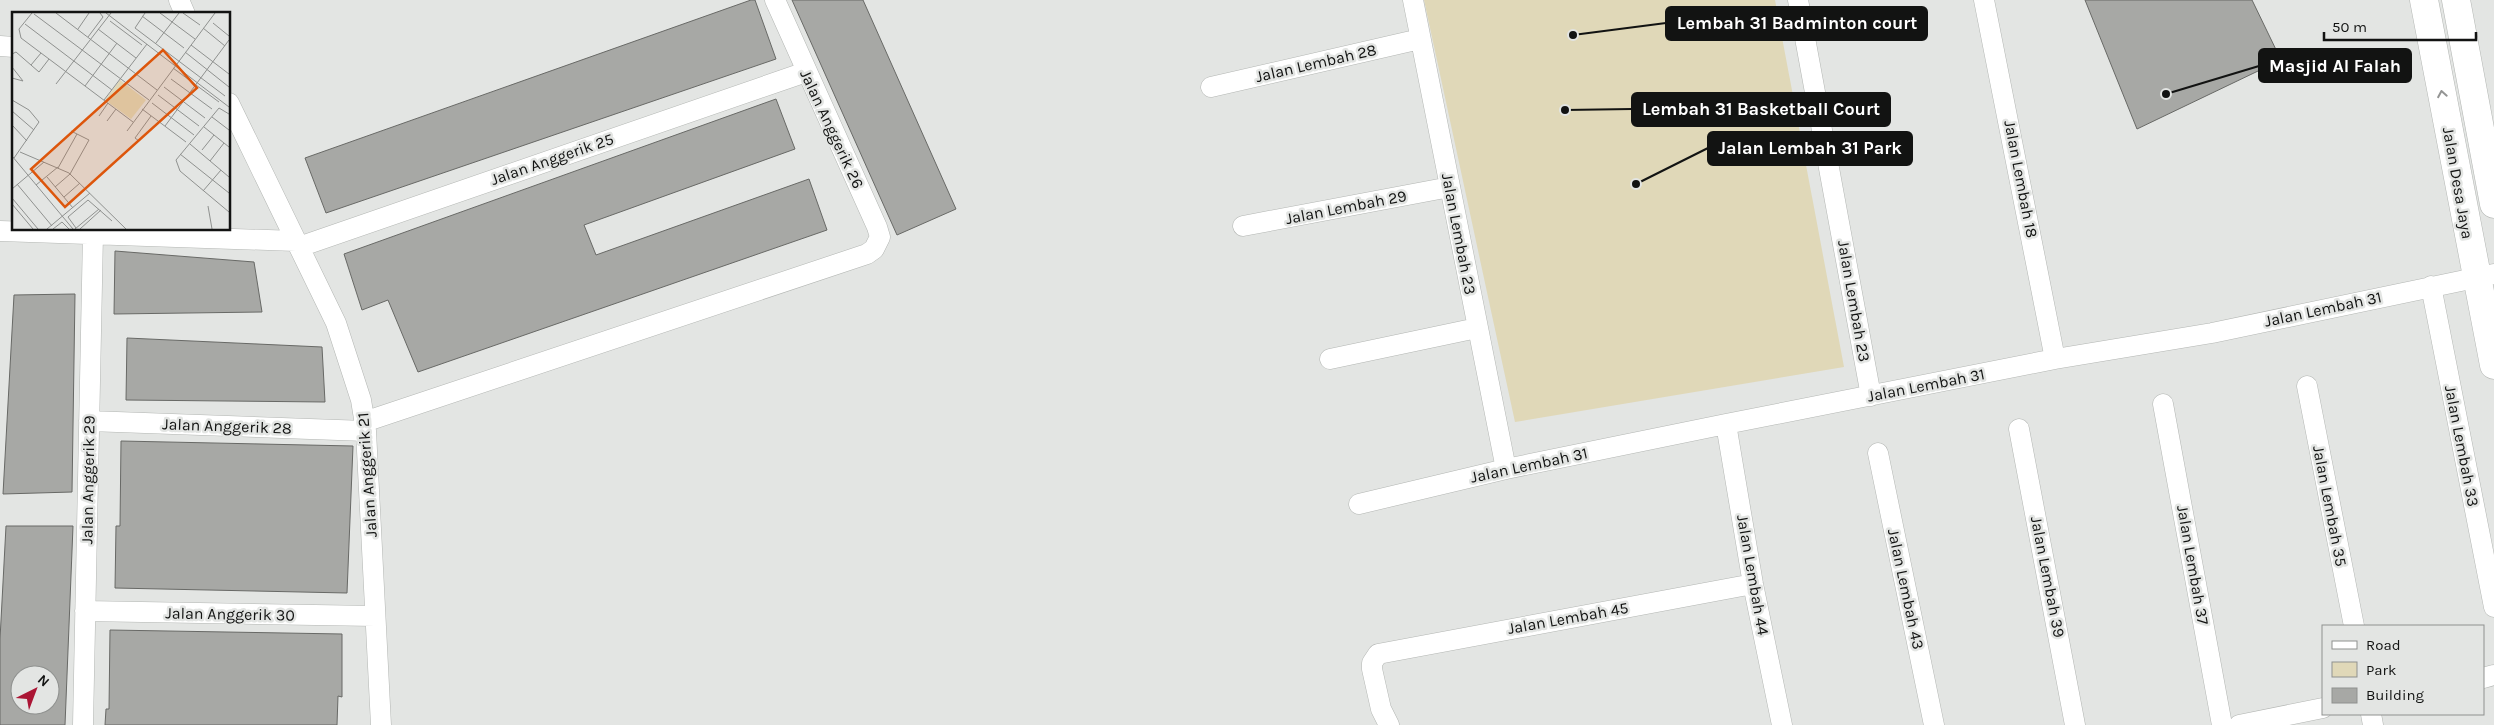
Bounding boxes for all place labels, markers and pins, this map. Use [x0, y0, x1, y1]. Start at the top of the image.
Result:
callout: Lembah 31 Badminton court [1666, 7, 1927, 40]
callout: Masjid Al Falah [2259, 49, 2411, 82]
callout: Lembah 31 Basketball Court [1632, 93, 1890, 126]
callout: Jalan Lembah 31 Park [1708, 132, 1912, 165]

